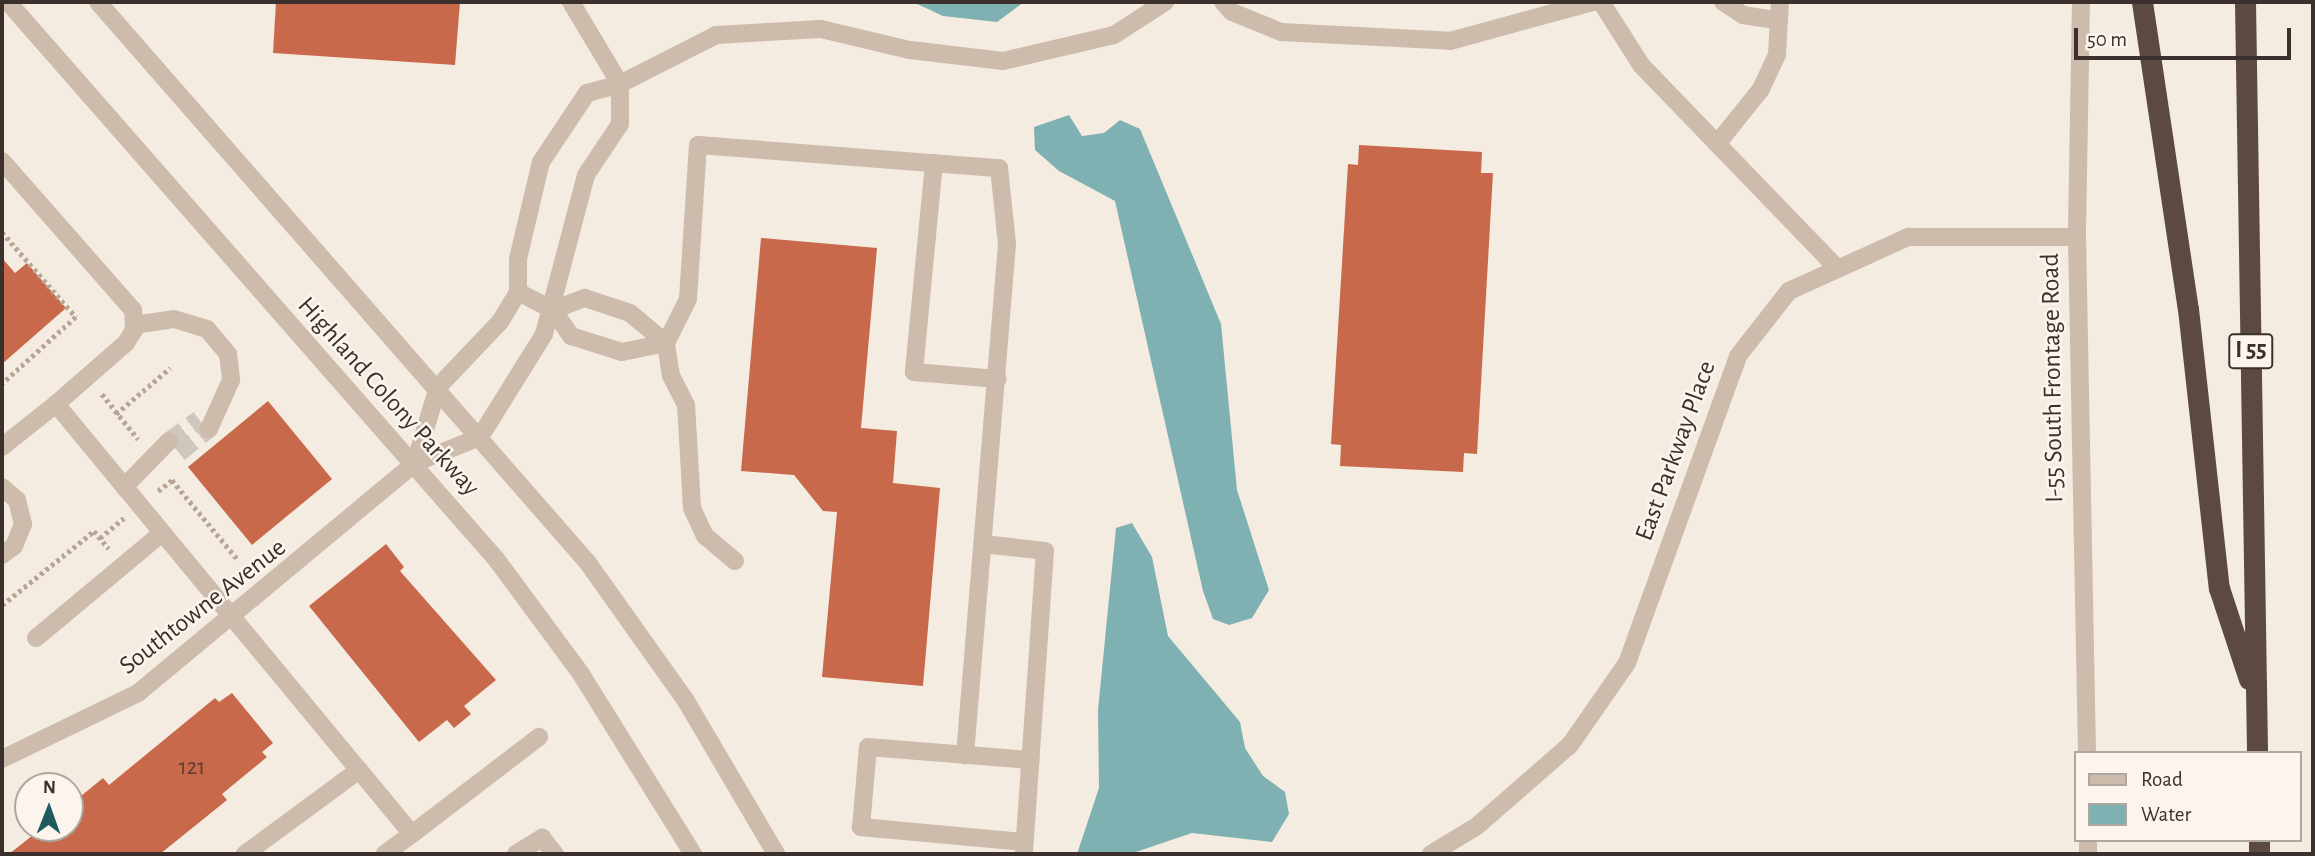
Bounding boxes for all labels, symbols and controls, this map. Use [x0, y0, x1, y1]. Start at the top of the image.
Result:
scale bar [2077, 14, 2294, 58]
text: 50 m [2087, 29, 2127, 50]
street label: I-55 South Frontage Road [2035, 253, 2071, 503]
street label: Highland Colony Parkway [290, 291, 486, 503]
road number: I 55 [2228, 330, 2274, 372]
street label: East Parkway Place [1629, 357, 1723, 545]
street label: Southtowne Avenue [113, 532, 293, 682]
legend [2074, 751, 2301, 842]
house number: 121 [179, 754, 205, 782]
text: Road [2141, 769, 2183, 790]
north arrow [14, 772, 84, 842]
text: N [43, 778, 56, 797]
text: Water [2141, 804, 2191, 825]

